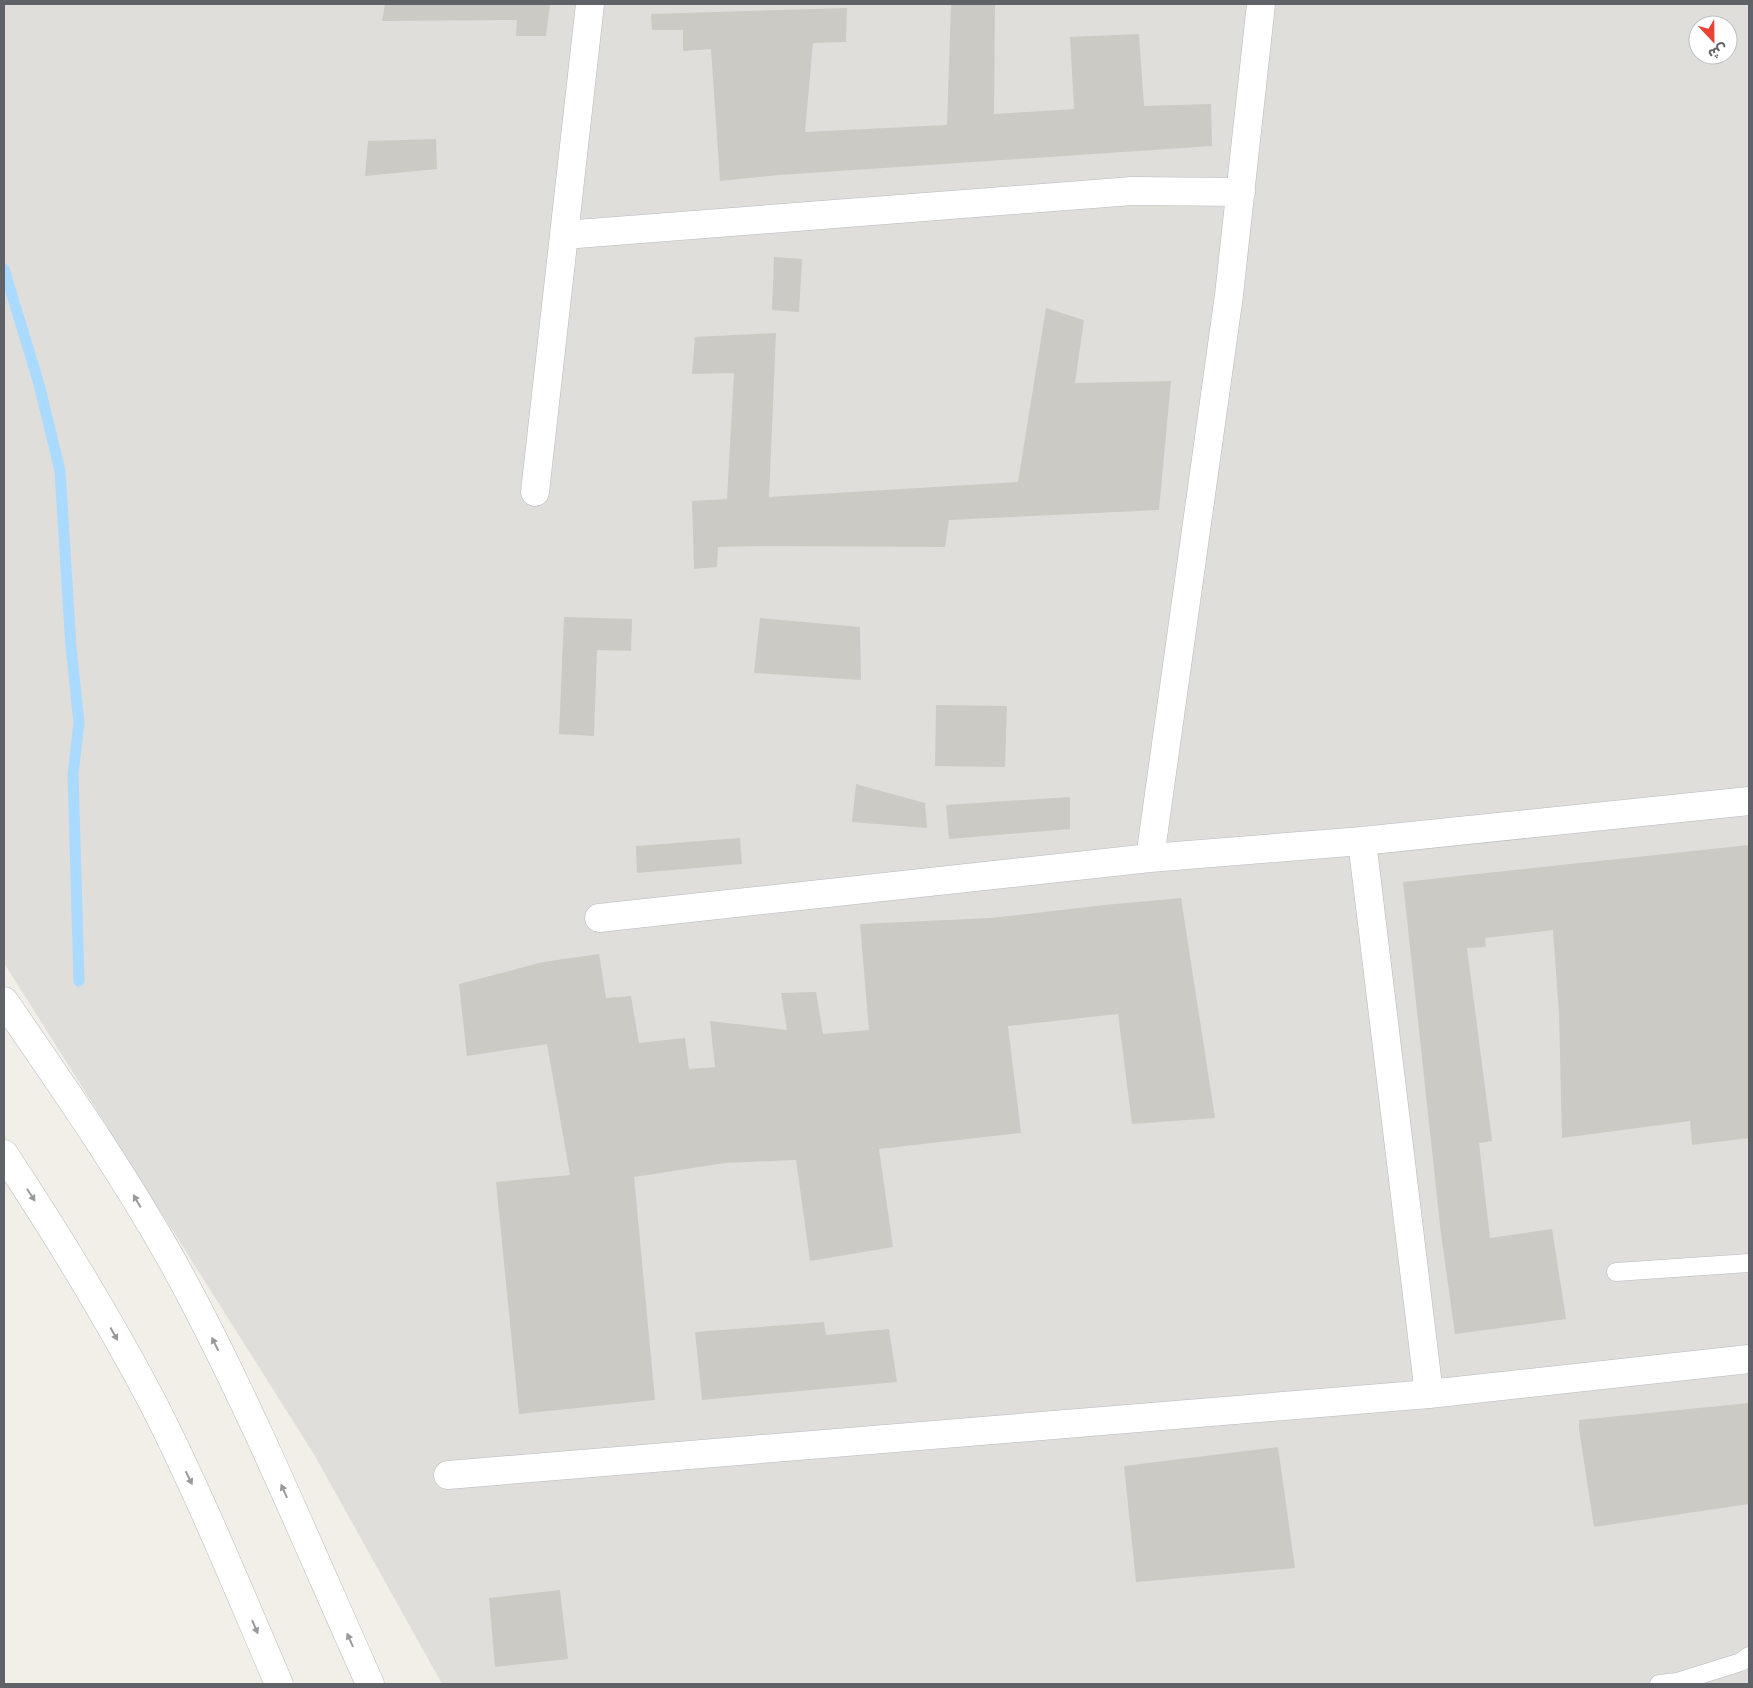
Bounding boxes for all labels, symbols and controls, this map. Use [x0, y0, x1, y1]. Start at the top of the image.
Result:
north arrow [1688, 15, 1738, 65]
text: ش [1705, 38, 1730, 64]
one-way arrow [26, 1188, 35, 1202]
one-way arrow [133, 1195, 142, 1208]
one-way arrow [110, 1327, 119, 1341]
one-way arrow [211, 1337, 219, 1351]
one-way arrow [186, 1471, 194, 1485]
one-way arrow [279, 1484, 287, 1498]
one-way arrow [251, 1620, 259, 1634]
one-way arrow [345, 1633, 353, 1647]

